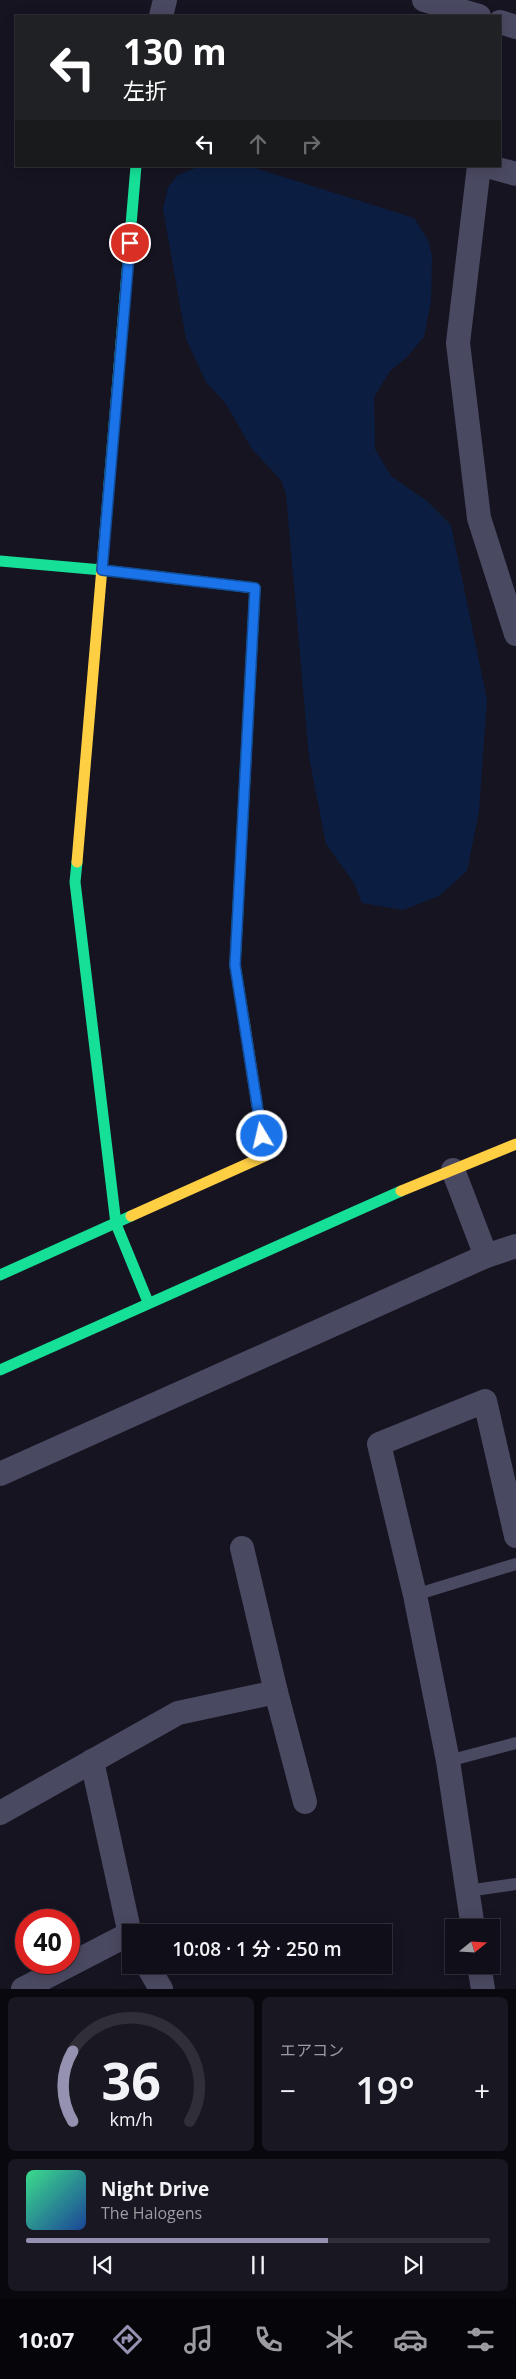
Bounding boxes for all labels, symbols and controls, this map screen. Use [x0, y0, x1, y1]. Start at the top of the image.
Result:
text: 130 m [123, 28, 227, 75]
icon: left [40, 35, 105, 100]
text: 左折 [123, 75, 167, 105]
icon: left [191, 130, 219, 158]
icon: ahead [244, 130, 272, 158]
icon: right [297, 130, 325, 158]
pin [109, 222, 151, 264]
icon: arrive [116, 229, 144, 257]
position arrow [235, 1109, 287, 1161]
speed limit sign: 40 [15, 1909, 80, 1974]
north arrow [445, 1919, 500, 1974]
map controls [445, 1919, 500, 1974]
text: 10:08 · 1 分 · 250 m [172, 1936, 342, 1962]
text: エアコン [280, 2039, 344, 2061]
text: 36 [101, 2044, 161, 2115]
text: 19° [355, 2063, 415, 2115]
text: − [280, 2071, 296, 2109]
text: + [474, 2071, 490, 2109]
text: km/h [109, 2107, 153, 2131]
text: Night Drive [101, 2176, 209, 2202]
text: The Halogens [101, 2202, 202, 2224]
icon: previous [89, 2251, 117, 2279]
icon: pause [244, 2251, 272, 2279]
icon: next [399, 2251, 427, 2279]
icon: directions [110, 2322, 145, 2357]
icon: music [181, 2322, 216, 2357]
icon: phone [251, 2322, 286, 2357]
icon: climate [322, 2322, 357, 2357]
icon: car [393, 2322, 428, 2357]
icon: filters [463, 2322, 498, 2357]
text: 10:07 [18, 2324, 74, 2354]

